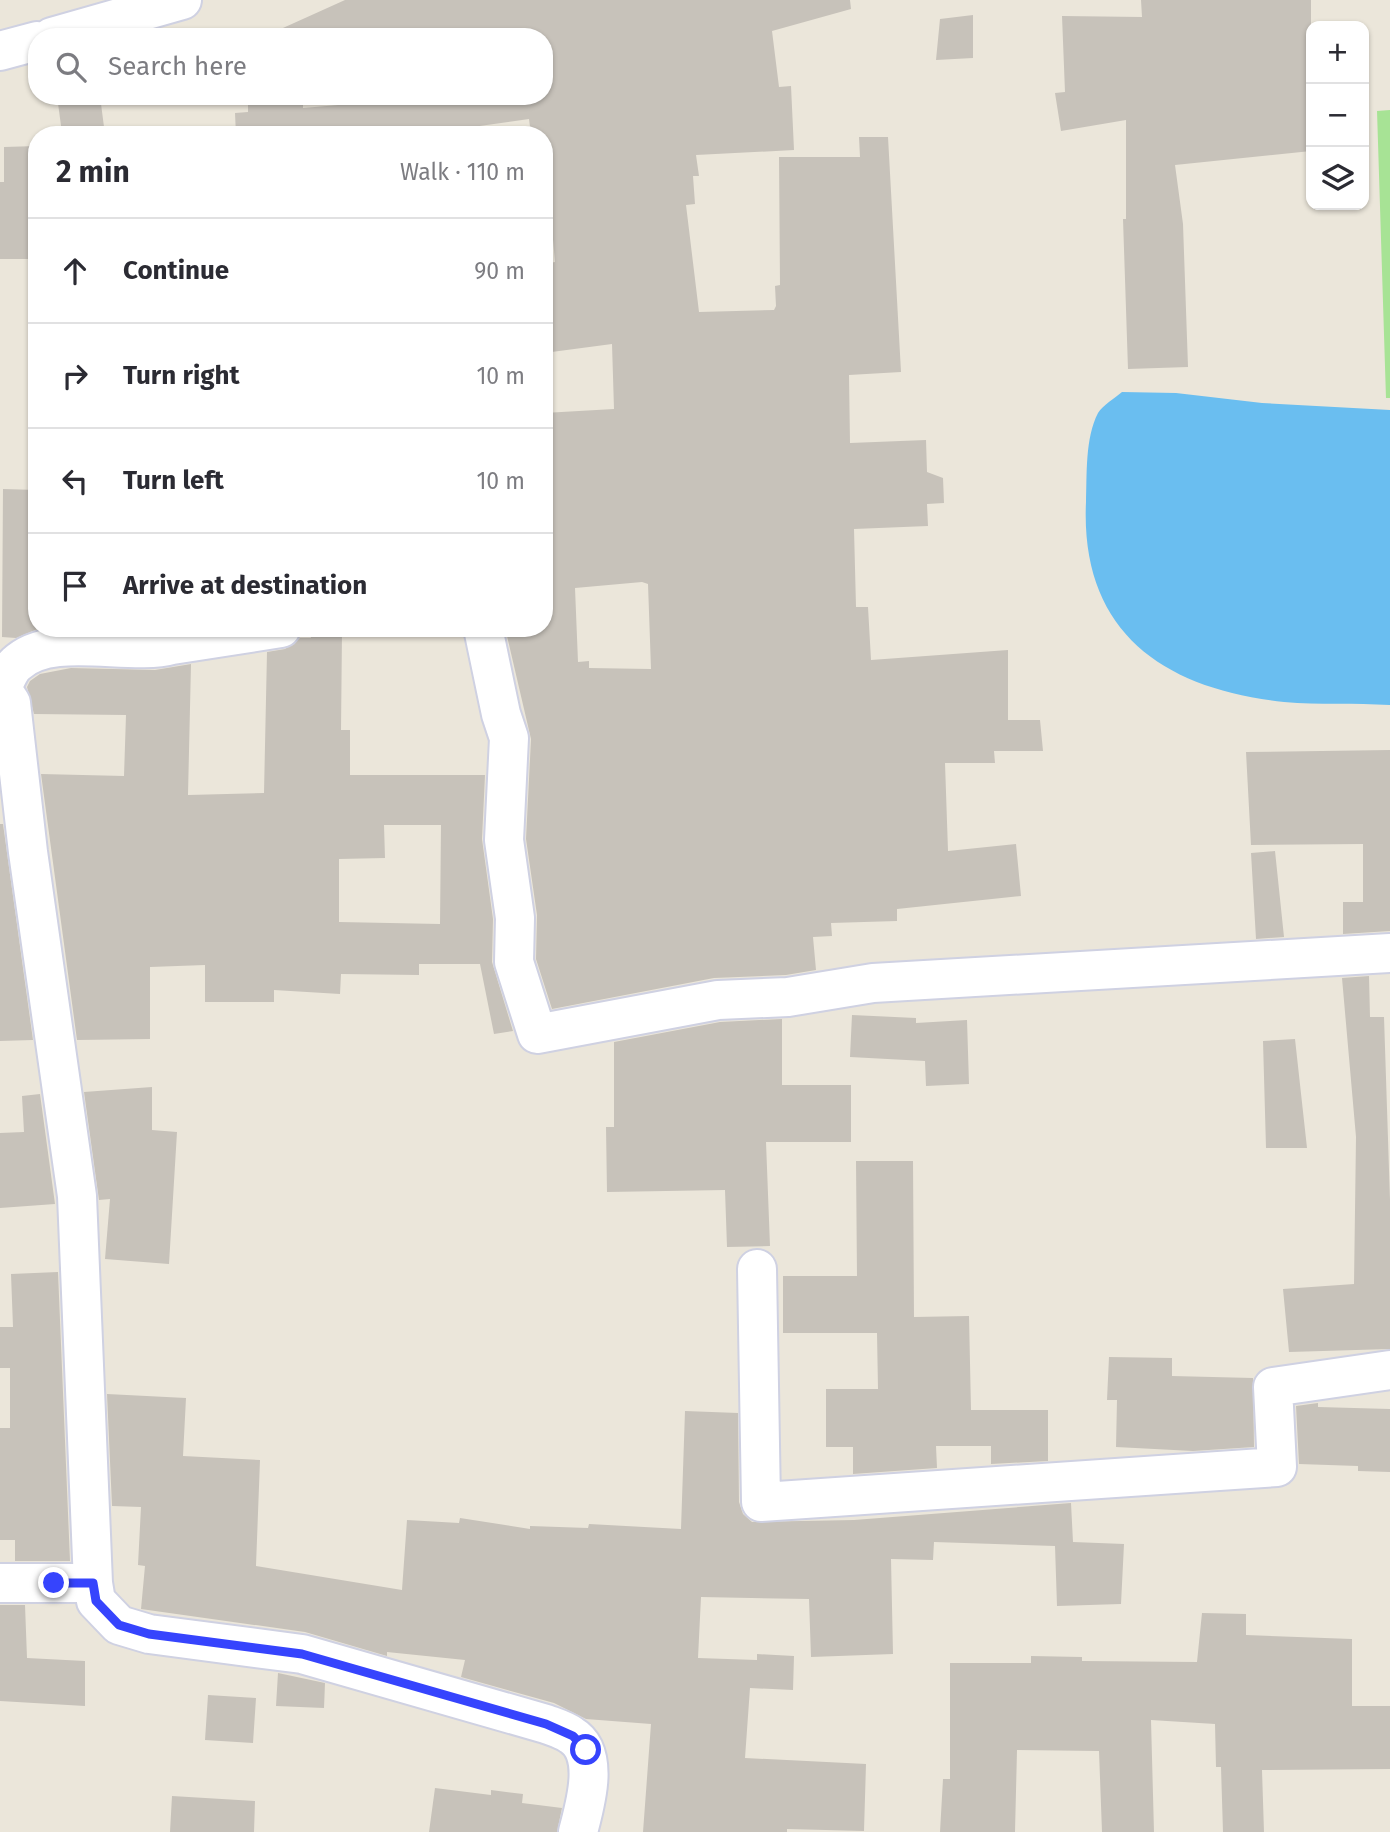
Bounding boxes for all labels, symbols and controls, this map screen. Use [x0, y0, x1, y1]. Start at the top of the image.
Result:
map controls [1306, 21, 1369, 210]
button: + [1306, 21, 1369, 84]
search box [28, 28, 553, 105]
icon: search [52, 48, 90, 86]
text: Search here [108, 51, 247, 82]
button: − [1306, 84, 1369, 147]
button: layers [1306, 147, 1369, 210]
text: 2 min [56, 154, 130, 190]
text: Walk · 110 m [400, 158, 525, 186]
icon: ahead [56, 252, 94, 290]
text: Continue [123, 255, 229, 286]
text: 90 m [474, 257, 525, 285]
icon: right [56, 357, 94, 395]
text: Turn right [123, 360, 240, 391]
text: 10 m [476, 362, 525, 390]
icon: left [56, 462, 94, 500]
text: Turn left [123, 465, 224, 496]
text: 10 m [476, 467, 525, 495]
icon: arrive [56, 567, 94, 605]
text: Arrive at destination [123, 570, 367, 601]
route end [38, 1567, 69, 1598]
route start [570, 1734, 601, 1765]

